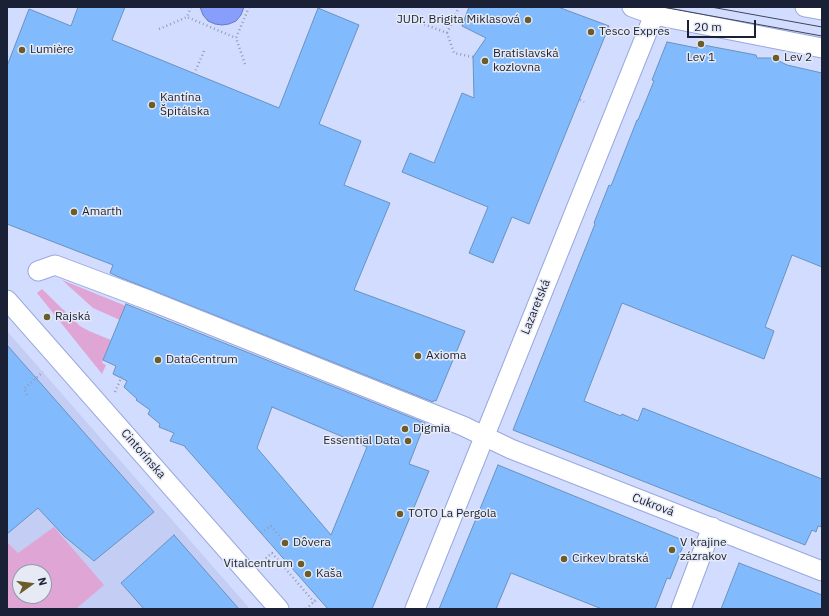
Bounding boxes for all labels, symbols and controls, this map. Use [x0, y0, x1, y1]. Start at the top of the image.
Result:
scale bar [689, 12, 758, 38]
place label: JUDr. Brigita Miklasová [397, 13, 520, 27]
marker: JUDr. Brigita Miklasová [523, 15, 533, 25]
text: 20 m [694, 19, 722, 34]
place label: Tesco Expres [599, 25, 670, 39]
marker: Tesco Expres [586, 27, 596, 37]
marker: Lev 1 [696, 39, 706, 49]
place label: Lumière [30, 43, 74, 57]
marker: Lumière [17, 45, 27, 55]
place label: Bratislavská kozlovna [493, 47, 559, 75]
place label: Lev 1 [687, 51, 715, 65]
place label: Lev 2 [784, 51, 812, 65]
marker: Lev 2 [771, 53, 781, 63]
marker: Bratislavská kozlovna [480, 56, 490, 66]
place label: Kantína Špitálska [160, 91, 209, 119]
marker: Kantína Špitálska [147, 100, 157, 110]
place label: Amarth [82, 205, 122, 219]
marker: Amarth [69, 207, 79, 217]
street label: Lazaretská [518, 277, 554, 337]
place label: Rajská [55, 310, 90, 324]
marker: Rajská [42, 312, 52, 322]
place label: Axioma [426, 349, 466, 363]
marker: Axioma [413, 351, 423, 361]
place label: DataCentrum [166, 353, 238, 367]
marker: DataCentrum [153, 355, 163, 365]
place label: Digmia [413, 422, 450, 436]
marker: Digmia [400, 424, 410, 434]
street label: Cintorínska [118, 426, 168, 482]
place label: Essential Data [323, 434, 400, 448]
marker: Essential Data [403, 436, 413, 446]
street label: Cukrová [630, 490, 676, 520]
place label: TOTO La Pergola [408, 507, 496, 521]
marker: TOTO La Pergola [395, 509, 405, 519]
place label: Dôvera [293, 536, 331, 550]
place label: V krajine zázrakov [680, 536, 727, 564]
marker: Dôvera [280, 538, 290, 548]
marker: V krajine zázrakov [667, 545, 677, 555]
place label: Cirkev bratská [572, 552, 649, 566]
marker: Cirkev bratská [559, 554, 569, 564]
place label: Vitalcentrum [224, 557, 293, 571]
marker: Vitalcentrum [296, 559, 306, 569]
north arrow [12, 564, 52, 604]
place label: Kaša [316, 567, 342, 581]
marker: Kaša [303, 569, 313, 579]
text: N [35, 576, 50, 587]

